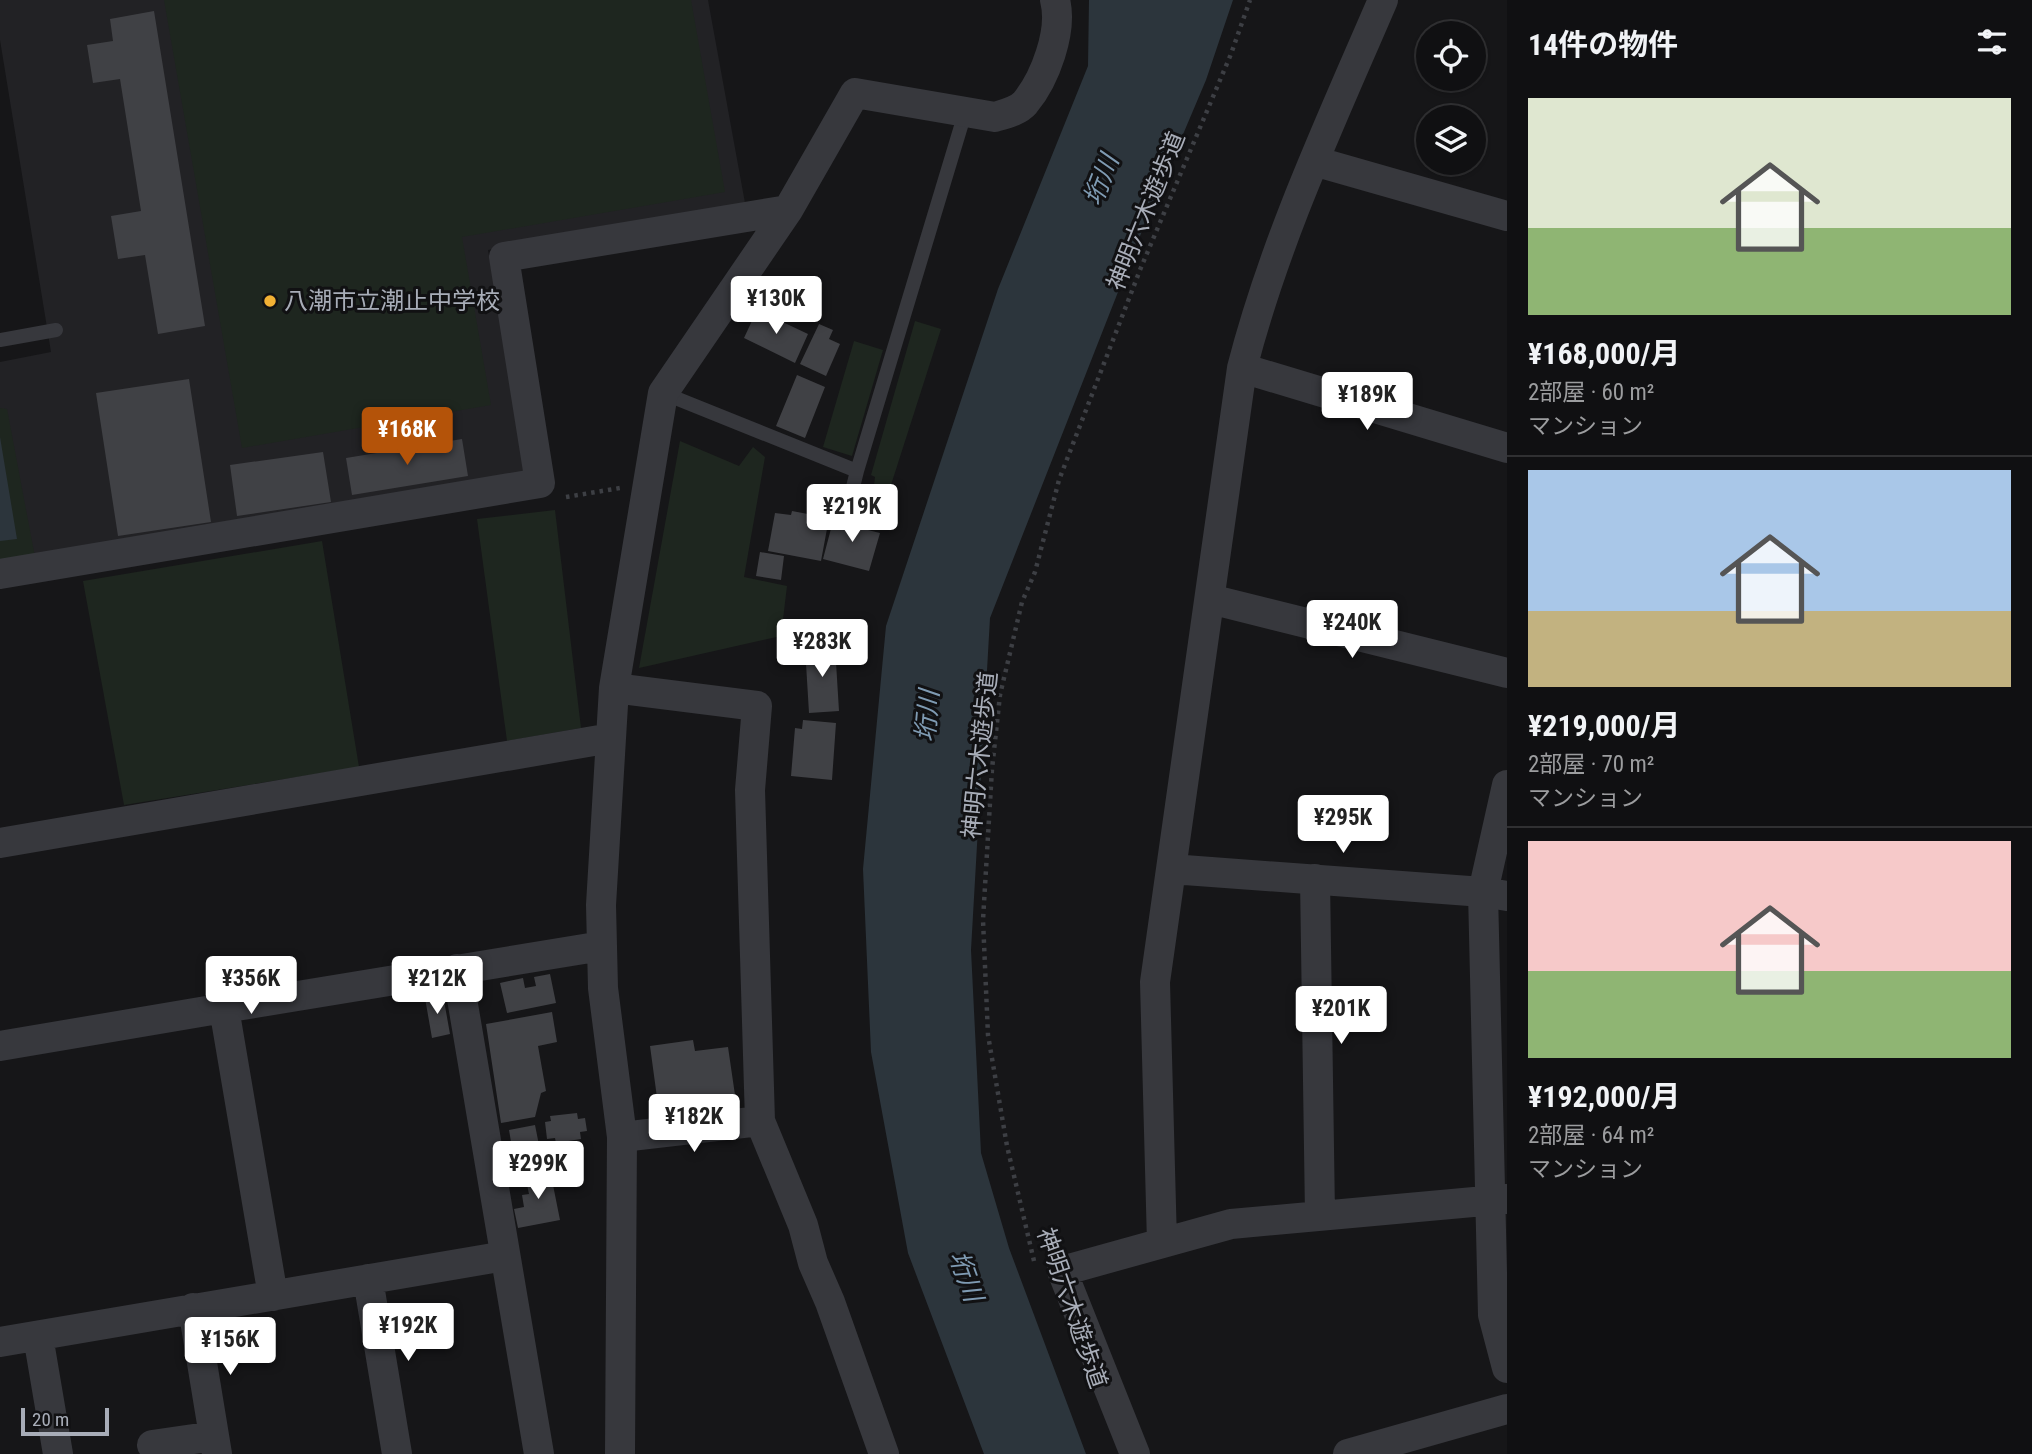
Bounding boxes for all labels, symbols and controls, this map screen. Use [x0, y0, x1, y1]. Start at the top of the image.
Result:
map controls [1416, 21, 1486, 175]
button: locate [1416, 21, 1486, 91]
icon: filters [1973, 23, 2011, 61]
text: 14件の物件 [1528, 27, 1678, 62]
button: layers [1416, 105, 1486, 175]
street label: 神明六木遊歩道 [1102, 128, 1190, 294]
icon: home [1707, 144, 1833, 270]
water label: 垳川 [1078, 148, 1125, 210]
pin: ¥130K [727, 276, 825, 336]
text: ¥130K [747, 285, 805, 312]
place label: 八潮市立潮止中学校 [284, 287, 500, 315]
marker: 八潮市立潮止中学校 [262, 293, 278, 309]
text: ¥168,000/月 [1528, 336, 1681, 371]
pin: ¥189K [1318, 372, 1416, 432]
text: 2部屋 · 60 m² [1528, 379, 1654, 406]
text: ¥189K [1338, 381, 1396, 408]
pin: ¥168K [358, 407, 456, 467]
text: マンション [1528, 413, 1643, 440]
text: ¥168K [378, 416, 436, 443]
pin: ¥219K [803, 484, 901, 544]
text: ¥219K [823, 493, 881, 520]
icon: home [1707, 516, 1833, 642]
pin: ¥240K [1303, 600, 1401, 660]
text: ¥240K [1323, 609, 1381, 636]
pin: ¥283K [773, 620, 871, 679]
text: ¥283K [793, 628, 851, 655]
street label: 神明六木遊歩道 [957, 670, 1003, 840]
water label: 垳川 [910, 686, 944, 743]
text: ¥219,000/月 [1528, 708, 1681, 743]
text: 2部屋 · 70 m² [1528, 751, 1654, 778]
text: マンション [1528, 785, 1643, 812]
pin: ¥295K [1294, 796, 1392, 855]
text: ¥295K [1314, 804, 1372, 831]
icon: home [1707, 887, 1833, 1013]
pin: ¥356K [202, 956, 300, 1016]
pin: ¥212K [388, 956, 486, 1016]
text: ¥356K [222, 965, 280, 992]
text: ¥212K [408, 965, 466, 992]
pin: ¥201K [1292, 986, 1390, 1046]
text: ¥201K [1312, 995, 1370, 1022]
text: ¥192,000/月 [1528, 1079, 1681, 1114]
pin: ¥182K [645, 1094, 743, 1154]
text: ¥182K [665, 1103, 723, 1130]
text: 2部屋 · 64 m² [1528, 1122, 1654, 1149]
pin: ¥299K [489, 1142, 587, 1201]
text: ¥299K [509, 1150, 567, 1177]
text: マンション [1528, 1156, 1643, 1183]
street label: 神明六木遊歩道 [1031, 1224, 1113, 1392]
water label: 垳川 [943, 1246, 990, 1308]
pin: ¥192K [359, 1304, 457, 1363]
text: ¥192K [379, 1312, 437, 1339]
pin: ¥156K [181, 1318, 279, 1377]
text: ¥156K [201, 1326, 259, 1353]
scale bar [21, 1405, 108, 1437]
text: 20 m [32, 1408, 69, 1431]

